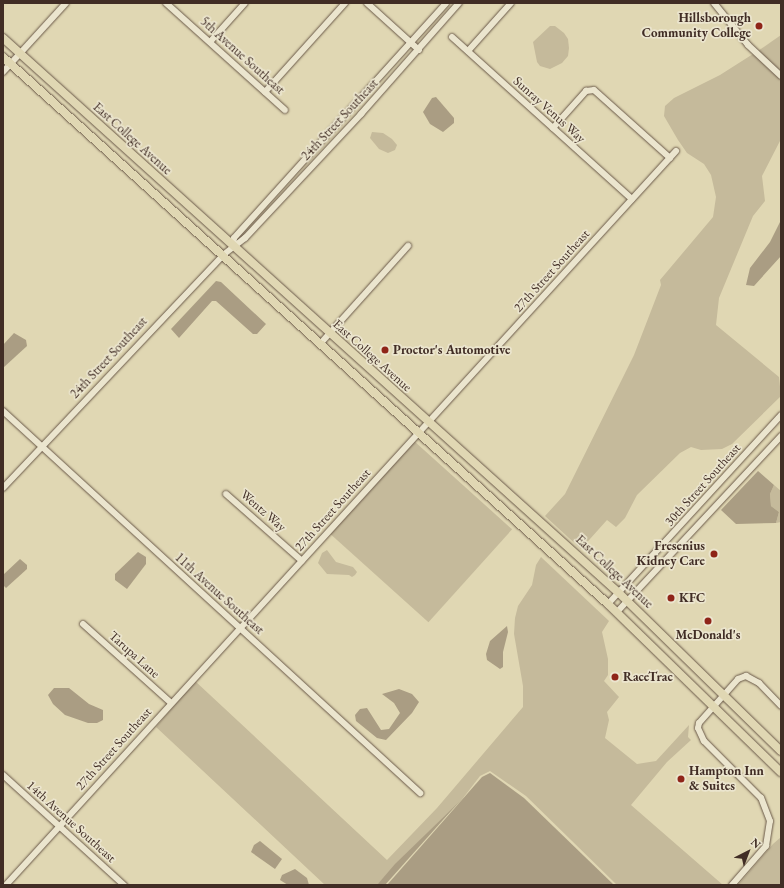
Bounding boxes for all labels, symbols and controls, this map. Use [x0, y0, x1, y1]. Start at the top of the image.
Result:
place label: Hillsborough Community College [642, 11, 751, 42]
street label: 5th Avenue Southeast [197, 14, 287, 98]
marker: Hillsborough Community College [754, 21, 764, 31]
street label: Sunray Venus Way [510, 73, 588, 147]
street label: 24th Street Southeast [298, 76, 382, 164]
street label: East College Avenue [89, 100, 175, 178]
street label: 27th Street Southeast [511, 227, 593, 315]
street label: 24th Street Southeast [67, 314, 151, 402]
street label: East College Avenue [329, 317, 415, 395]
place label: Proctor's Automotive [393, 342, 511, 358]
marker: Proctor's Automotive [380, 345, 390, 355]
street label: 30th Street Southeast [662, 441, 744, 529]
street label: 27th Street Southeast [292, 466, 374, 554]
street label: Wentz Way [237, 487, 289, 535]
street label: East College Avenue [572, 532, 656, 612]
place label: Fresenius Kidney Care [637, 539, 705, 570]
marker: Fresenius Kidney Care [708, 548, 720, 560]
street label: 11th Avenue Southeast [171, 550, 267, 638]
place label: KFC [679, 590, 705, 606]
marker: KFC [666, 593, 676, 603]
marker: McDonald's [703, 616, 713, 626]
place label: McDonald's [676, 627, 740, 643]
street label: Tarupa Lane [105, 628, 163, 682]
place label: RaceTrac [623, 669, 673, 685]
marker: RaceTrac [610, 672, 620, 682]
street label: 27th Street Southeast [73, 705, 155, 793]
place label: Hampton Inn & Suites [689, 764, 764, 795]
marker: Hampton Inn & Suites [676, 774, 686, 784]
street label: 14th Avenue Southeast [23, 778, 119, 866]
north arrow [728, 832, 768, 872]
text: N [748, 835, 764, 851]

